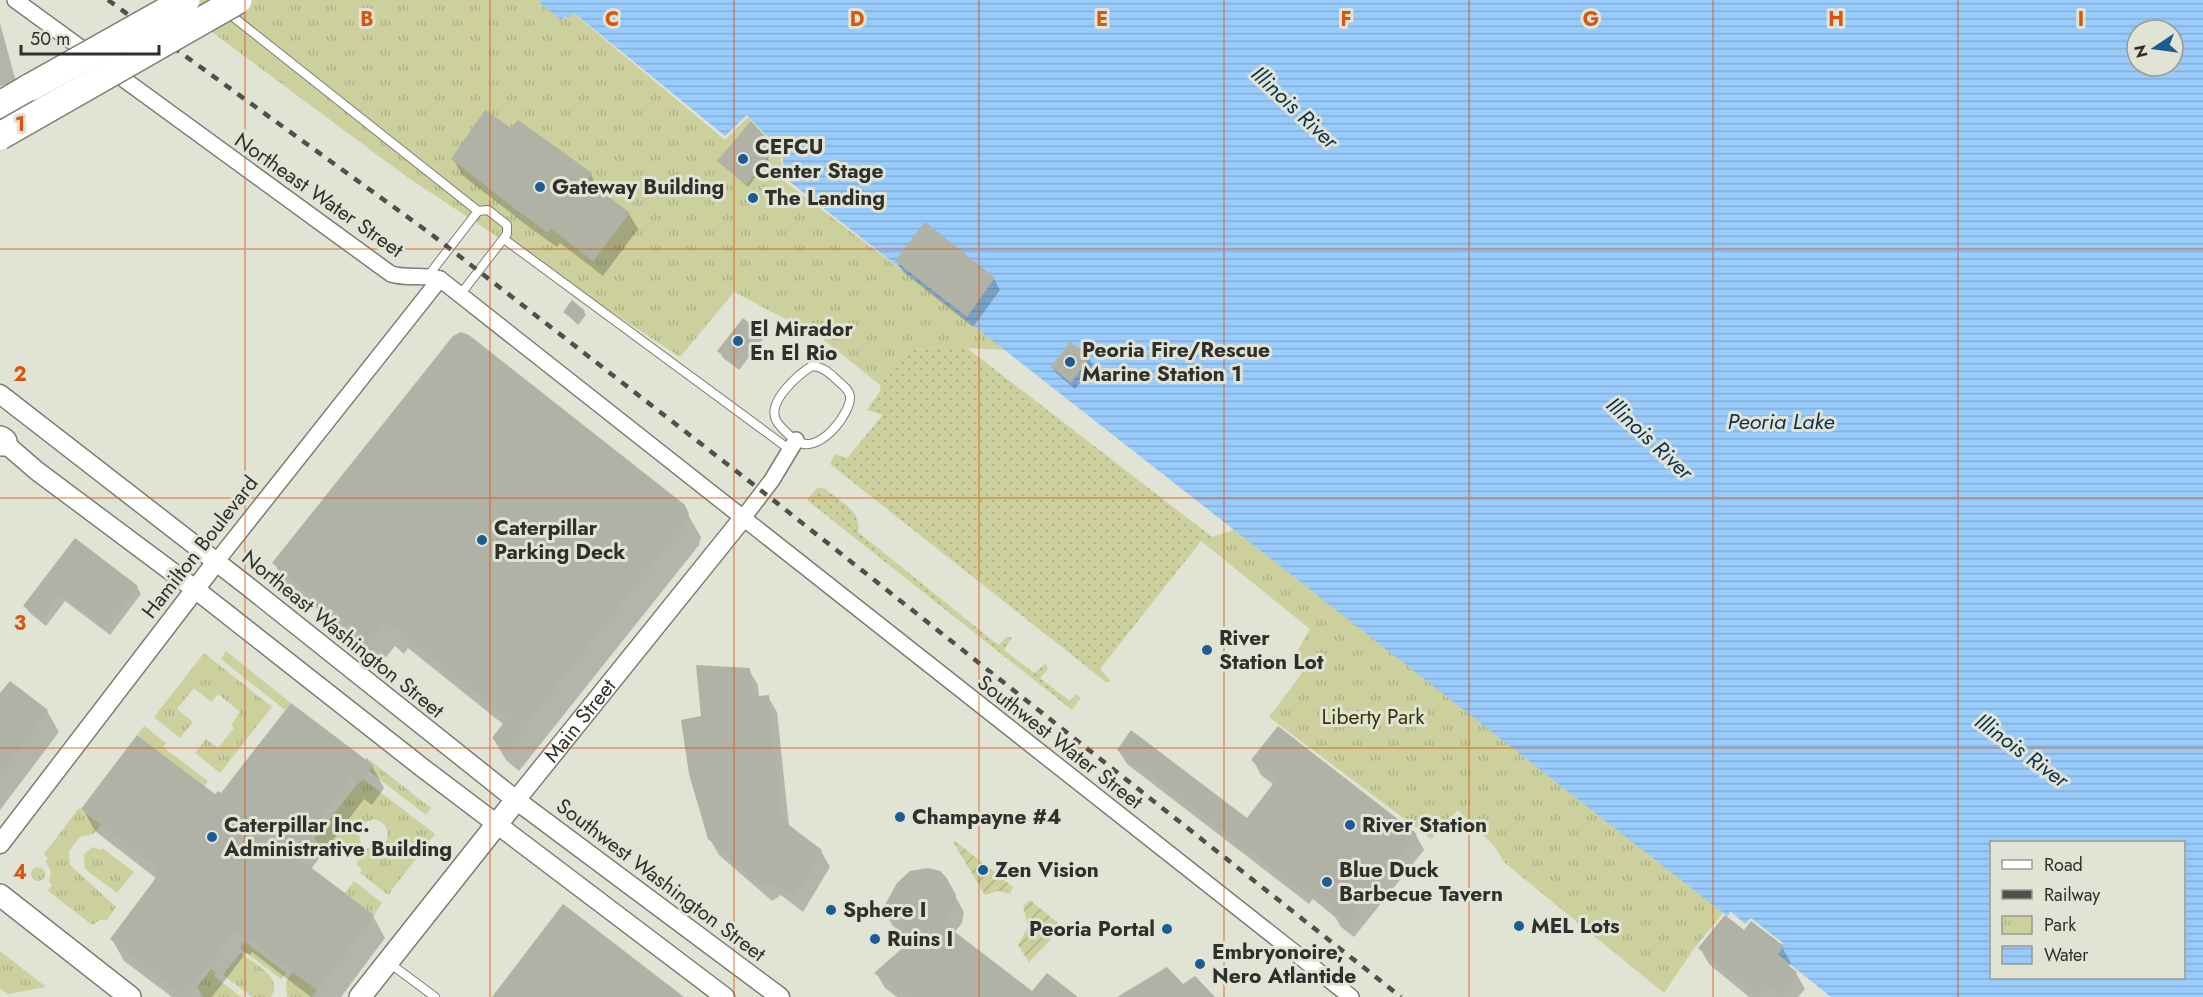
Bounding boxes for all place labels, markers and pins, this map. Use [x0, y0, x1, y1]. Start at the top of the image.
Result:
place label: CEFCU Center Stage [755, 132, 883, 186]
marker: CEFCU Center Stage [736, 152, 750, 166]
place label: Gateway Building [552, 172, 724, 202]
marker: Gateway Building [533, 180, 547, 194]
place label: The Landing [765, 183, 885, 213]
marker: The Landing [746, 191, 760, 205]
place label: El Mirador En El Rio [750, 314, 853, 368]
marker: El Mirador En El Rio [731, 334, 745, 348]
place label: Peoria Fire/Rescue Marine Station 1 [1082, 335, 1270, 389]
marker: Peoria Fire/Rescue Marine Station 1 [1063, 355, 1077, 369]
place label: Caterpillar Parking Deck [494, 513, 625, 567]
marker: Caterpillar Parking Deck [475, 533, 489, 547]
place label: River Station Lot [1219, 623, 1324, 677]
marker: River Station Lot [1200, 643, 1214, 657]
place label: Champayne #4 [912, 802, 1061, 832]
place label: Caterpillar Inc. Administrative Building [223, 810, 452, 864]
marker: Champayne #4 [893, 810, 907, 824]
place label: River Station [1362, 810, 1487, 840]
marker: River Station [1343, 818, 1357, 832]
marker: Caterpillar Inc. Administrative Building [205, 830, 219, 844]
place label: Zen Vision [995, 855, 1099, 885]
place label: Blue Duck Barbecue Tavern [1339, 855, 1503, 909]
marker: Zen Vision [976, 863, 990, 877]
marker: Blue Duck Barbecue Tavern [1320, 875, 1334, 889]
place label: Sphere I [843, 895, 926, 925]
marker: Sphere I [824, 903, 838, 917]
place label: MEL Lots [1531, 911, 1620, 941]
place label: Peoria Portal [1029, 914, 1155, 944]
marker: MEL Lots [1512, 919, 1526, 933]
marker: Peoria Portal [1160, 922, 1174, 936]
place label: Ruins I [887, 924, 953, 954]
marker: Ruins I [868, 932, 882, 946]
place label: Embryonoire, Nero Atlantide [1212, 937, 1356, 991]
marker: Embryonoire, Nero Atlantide [1193, 957, 1207, 971]

